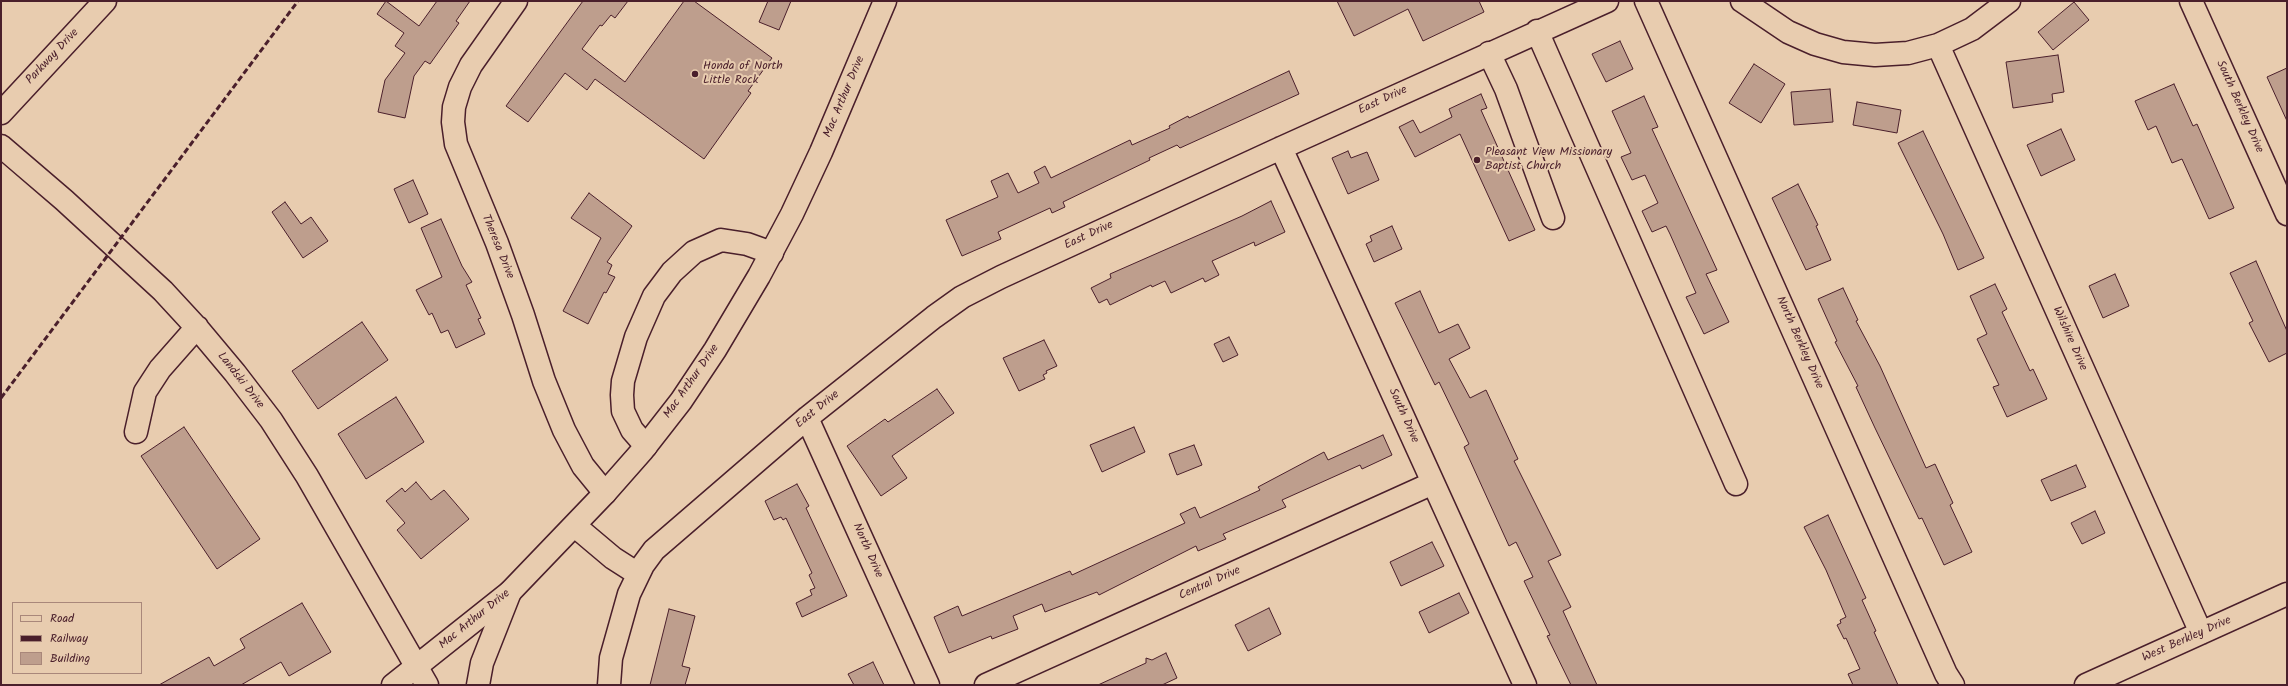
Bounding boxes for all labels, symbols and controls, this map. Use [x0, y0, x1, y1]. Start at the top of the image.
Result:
street label: Parkway Drive [24, 26, 82, 88]
street label: Mac Arthur Drive [821, 54, 869, 140]
street label: South Berkley Drive [2212, 58, 2266, 156]
place label: Honda of North Little Rock [703, 60, 783, 88]
marker: Honda of North Little Rock [690, 69, 700, 79]
street label: East Drive [1356, 83, 1410, 119]
place label: Pleasant View Missionary Baptist Church [1485, 146, 1612, 174]
marker: Pleasant View Missionary Baptist Church [1472, 155, 1482, 165]
street label: Theresa Drive [478, 213, 516, 281]
street label: East Drive [1062, 218, 1116, 254]
street label: North Berkley Drive [1772, 294, 1826, 392]
street label: Wilshire Drive [2048, 305, 2090, 373]
street label: Mac Arthur Drive [661, 342, 723, 422]
street label: Landski Drive [213, 350, 267, 412]
street label: South Drive [1385, 386, 1421, 446]
street label: East Drive [793, 388, 843, 432]
street label: North Drive [849, 521, 885, 581]
street label: Central Drive [1177, 564, 1243, 604]
street label: Mac Arthur Drive [437, 587, 513, 653]
legend [12, 602, 142, 674]
text: Road [50, 609, 74, 628]
street label: West Berkley Drive [2140, 614, 2234, 666]
text: Railway [50, 629, 88, 648]
text: Building [50, 649, 90, 668]

